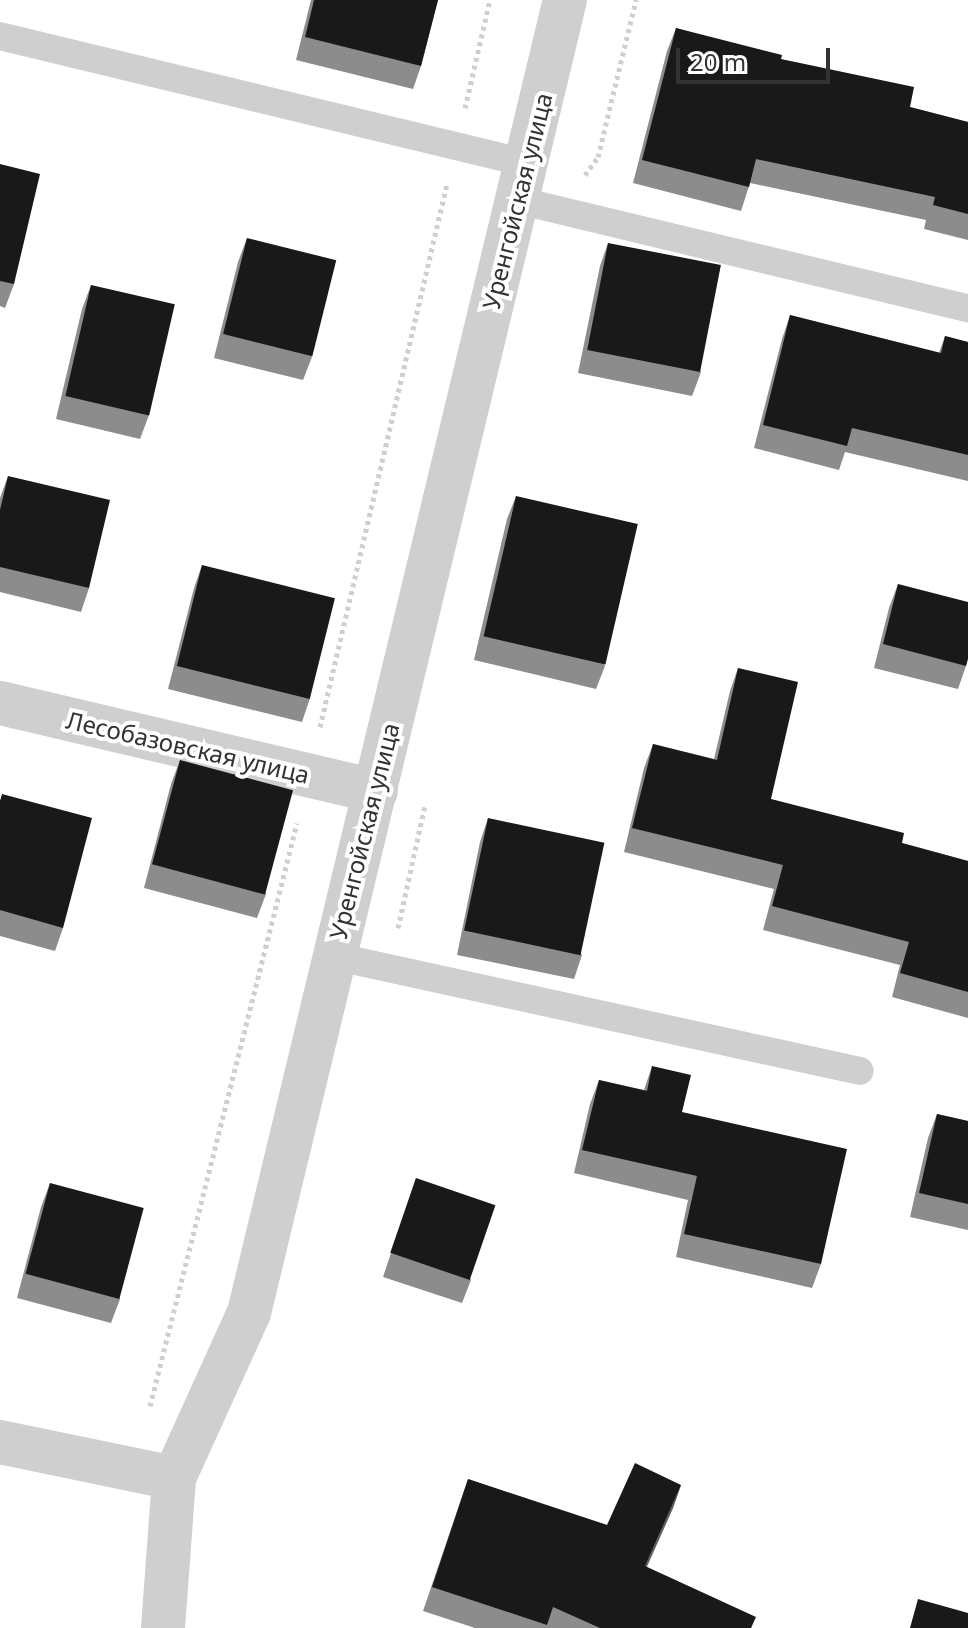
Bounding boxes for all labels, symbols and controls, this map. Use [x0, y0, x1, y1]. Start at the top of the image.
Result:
scale bar [680, 32, 834, 82]
text: 20 m [690, 45, 746, 78]
street label: Уренгойская улица [476, 90, 558, 312]
street label: Лесобазовская улица [64, 705, 312, 789]
street label: Уренгойская улица [323, 720, 405, 942]

